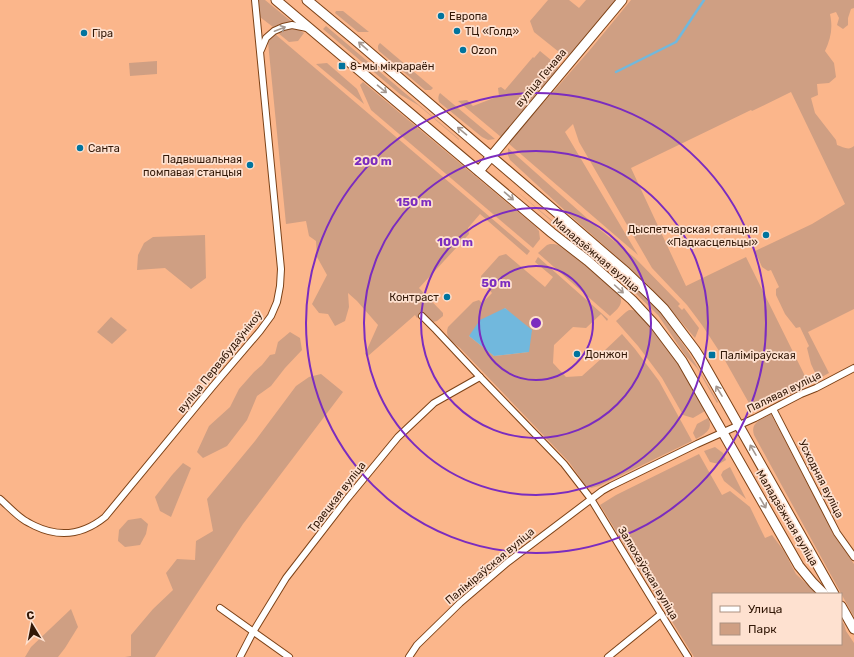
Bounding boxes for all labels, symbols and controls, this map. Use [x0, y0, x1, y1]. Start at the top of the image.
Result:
place label: Европа [449, 10, 487, 23]
marker: Европа [436, 11, 446, 21]
one-way arrow [274, 24, 286, 32]
place label: ТЦ «Голд» [465, 25, 519, 38]
marker: ТЦ «Голд» [452, 26, 462, 36]
place label: Гіра [92, 27, 113, 40]
marker: Гіра [79, 28, 89, 38]
one-way arrow [357, 42, 368, 51]
place label: Ozon [471, 44, 497, 57]
marker: Ozon [458, 45, 468, 55]
street label: вуліца Генава [513, 46, 569, 110]
place label: 8-мы мікрараён [350, 60, 434, 73]
marker: 8-мы мікрараён [337, 61, 347, 71]
one-way arrow [376, 84, 387, 93]
one-way arrow [456, 126, 467, 135]
place label: Санта [88, 142, 120, 155]
marker: Санта [75, 143, 85, 153]
place label: Падвышальная помпавая станцыя [143, 153, 242, 179]
text: 200 m [354, 154, 392, 168]
marker: Падвышальная помпавая станцыя [245, 160, 255, 170]
one-way arrow [504, 191, 514, 200]
text: 150 m [396, 195, 432, 209]
street label: Маладзёжная вуліца [550, 215, 642, 295]
place label: Дыспетчарская станцыя «Падкасцельцы» [628, 223, 758, 249]
marker: Дыспетчарская станцыя «Падкасцельцы» [761, 230, 771, 240]
text: 100 m [437, 235, 473, 249]
text: 50 m [481, 276, 511, 290]
one-way arrow [614, 284, 624, 293]
place label: Контраст [389, 291, 439, 304]
marker: Контраст [442, 292, 452, 302]
street label: вуліца Первабудаўнікоў [175, 308, 265, 416]
centre of rings [529, 316, 543, 330]
place label: Донжон [585, 348, 628, 361]
marker: Донжон [572, 349, 582, 359]
place label: Паліміраўская [720, 349, 796, 362]
marker: Паліміраўская [707, 350, 717, 360]
street label: Палявая вуліца [745, 368, 823, 416]
one-way arrow [715, 385, 723, 397]
street label: Усходняя вуліца [796, 438, 846, 520]
one-way arrow [748, 445, 756, 457]
street label: Траецкая вуліца [305, 459, 369, 535]
street label: Маладзёжная вуліца [753, 468, 821, 568]
one-way arrow [760, 496, 768, 508]
street label: Залюхаўская вуліца [615, 524, 681, 622]
street label: Паліміраўская вуліца [443, 525, 537, 607]
legend [712, 593, 842, 645]
text: Улица [748, 602, 782, 616]
north arrow [12, 605, 52, 645]
text: С [25, 609, 36, 623]
text: Парк [748, 622, 777, 636]

